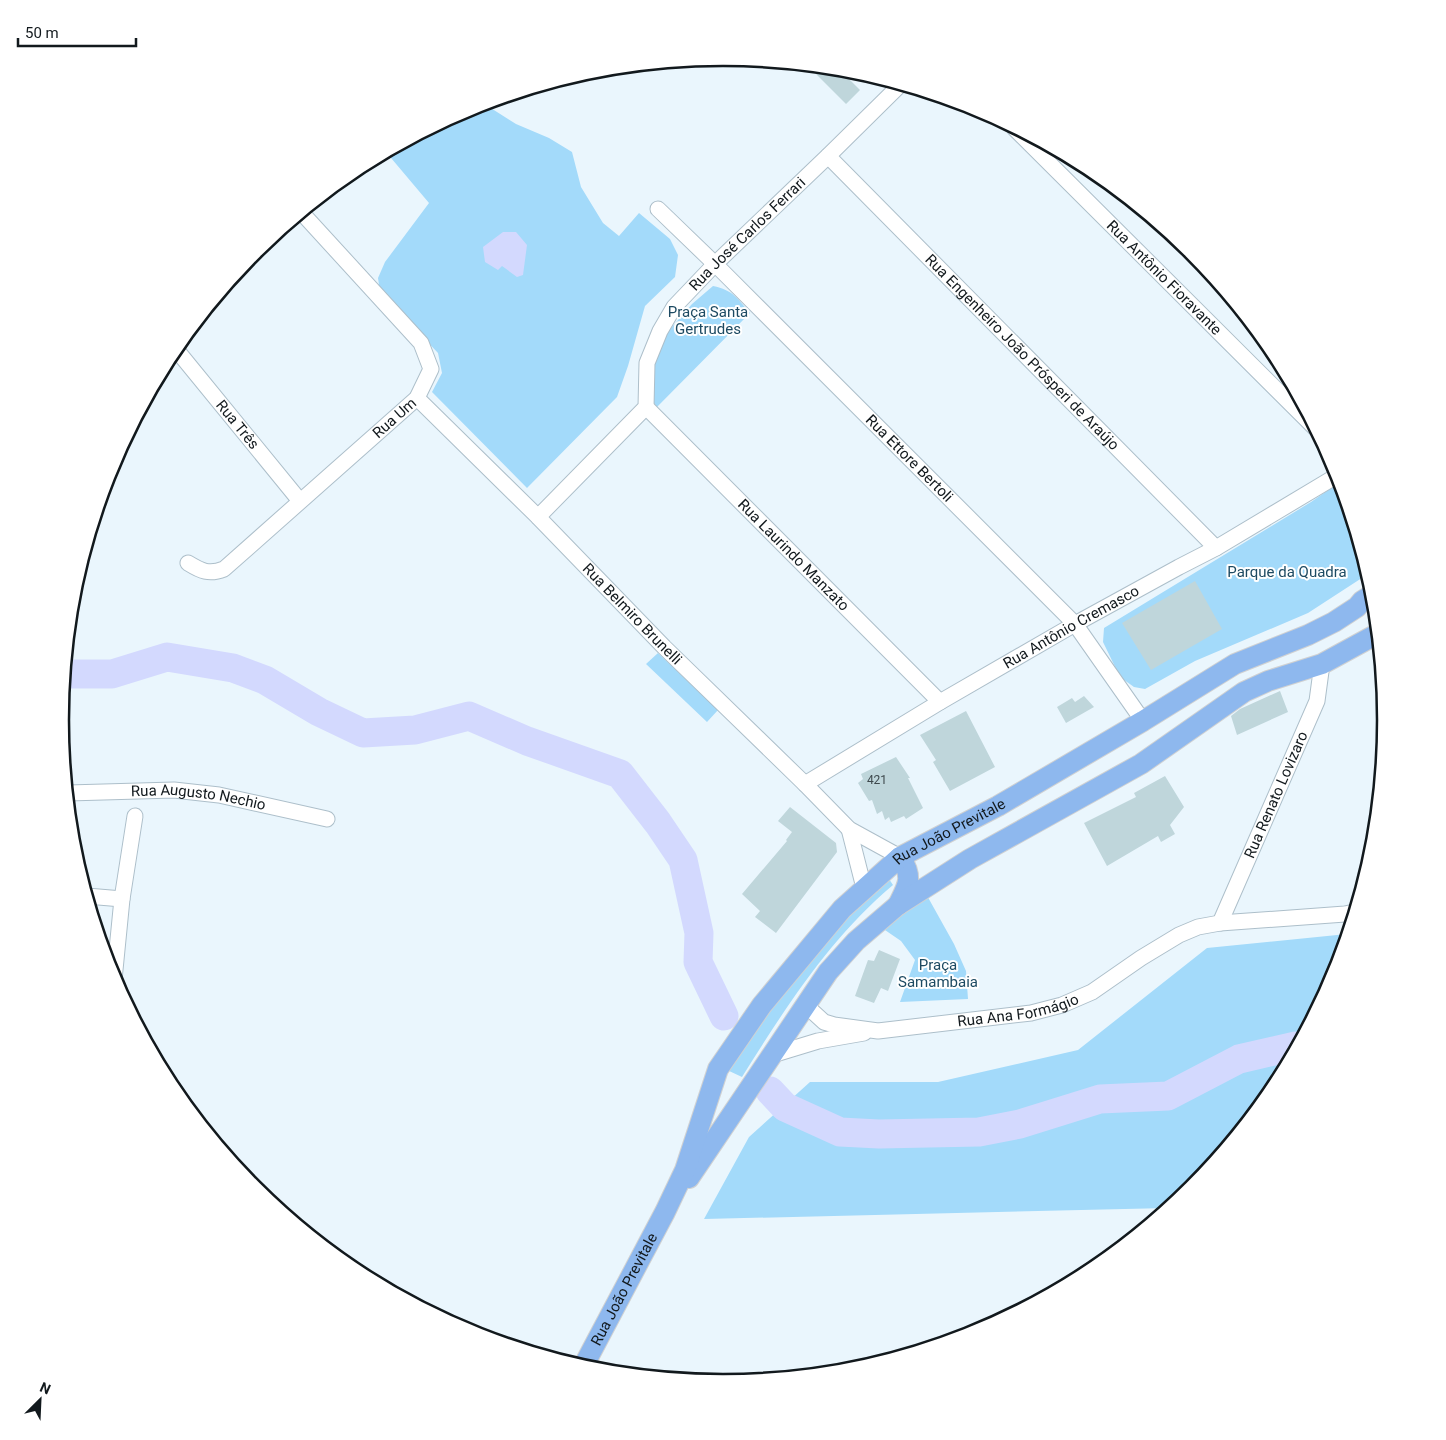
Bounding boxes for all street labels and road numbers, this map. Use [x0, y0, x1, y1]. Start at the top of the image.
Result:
street label: Rua José Carlos Ferrari [685, 173, 809, 295]
street label: Rua Antônio Fioravante [1103, 217, 1225, 339]
street label: Rua Engenheiro João Prósperi de Araújo [921, 250, 1123, 454]
street label: Rua Um [369, 394, 420, 442]
street label: Rua Três [212, 396, 263, 453]
street label: Rua Ettore Bertoli [862, 411, 957, 506]
street label: Rua Laurindo Manzato [734, 495, 853, 615]
street label: Rua Belmiro Brunelli [579, 560, 686, 668]
street label: Rua Antônio Cremasco [1000, 582, 1142, 673]
street label: Rua Renato Lovizaro [1240, 728, 1312, 861]
street label: Rua Augusto Nechio [131, 781, 267, 814]
street label: Rua João Previtale [889, 795, 1009, 868]
street label: Rua Ana Formágio [956, 990, 1081, 1031]
street label: Rua João Previtale [587, 1230, 661, 1349]

